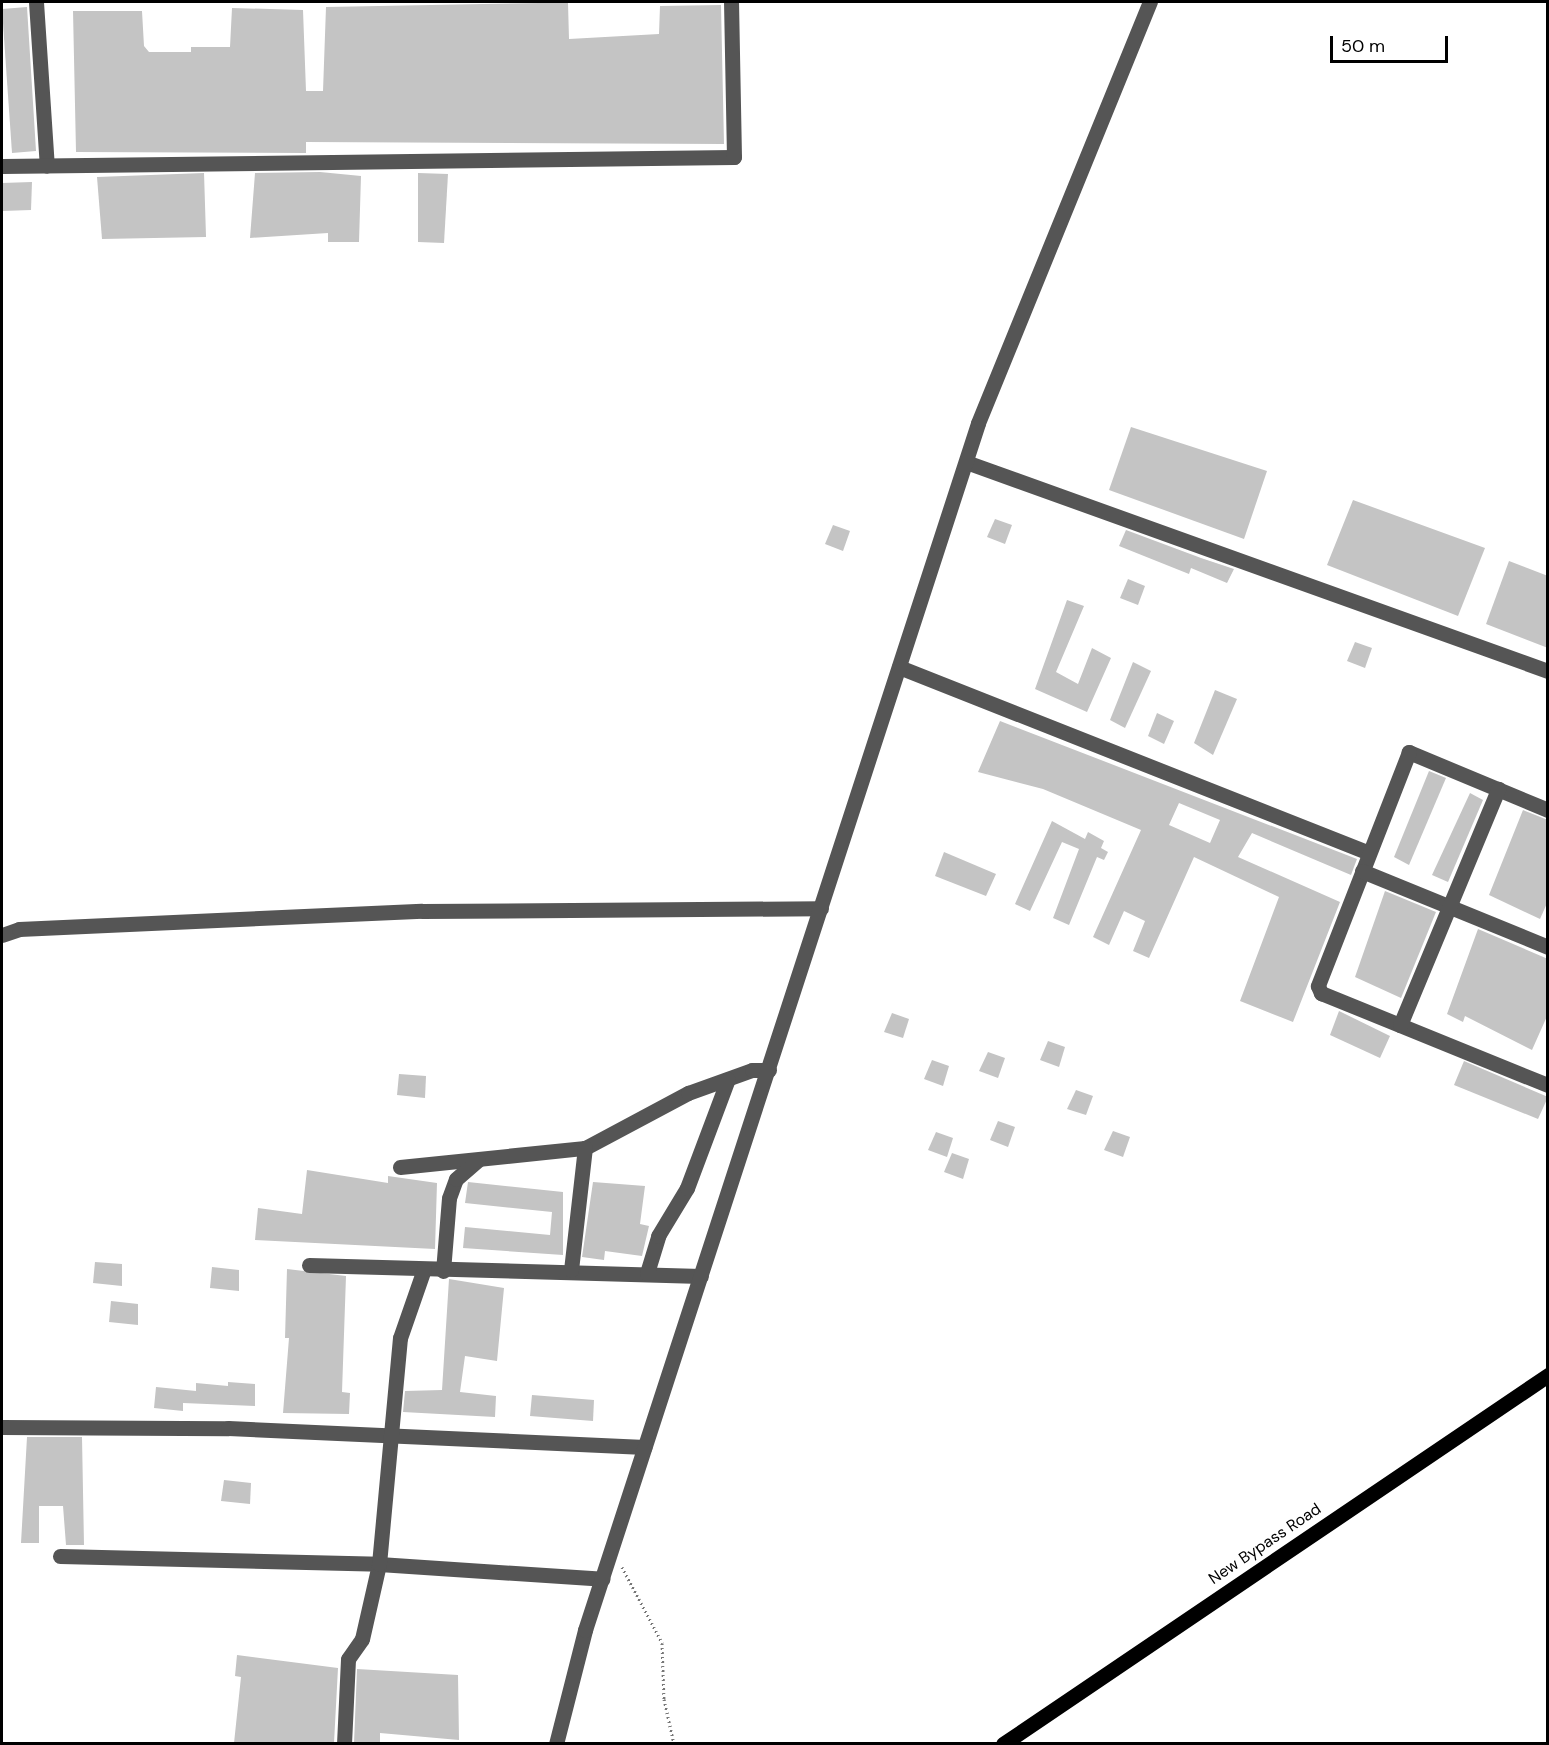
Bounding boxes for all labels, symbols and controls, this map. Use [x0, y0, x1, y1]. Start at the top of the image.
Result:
scale bar [1333, 24, 1452, 62]
text: 50 m [1341, 34, 1385, 58]
street label: New Bypass Road [1205, 1499, 1325, 1589]

